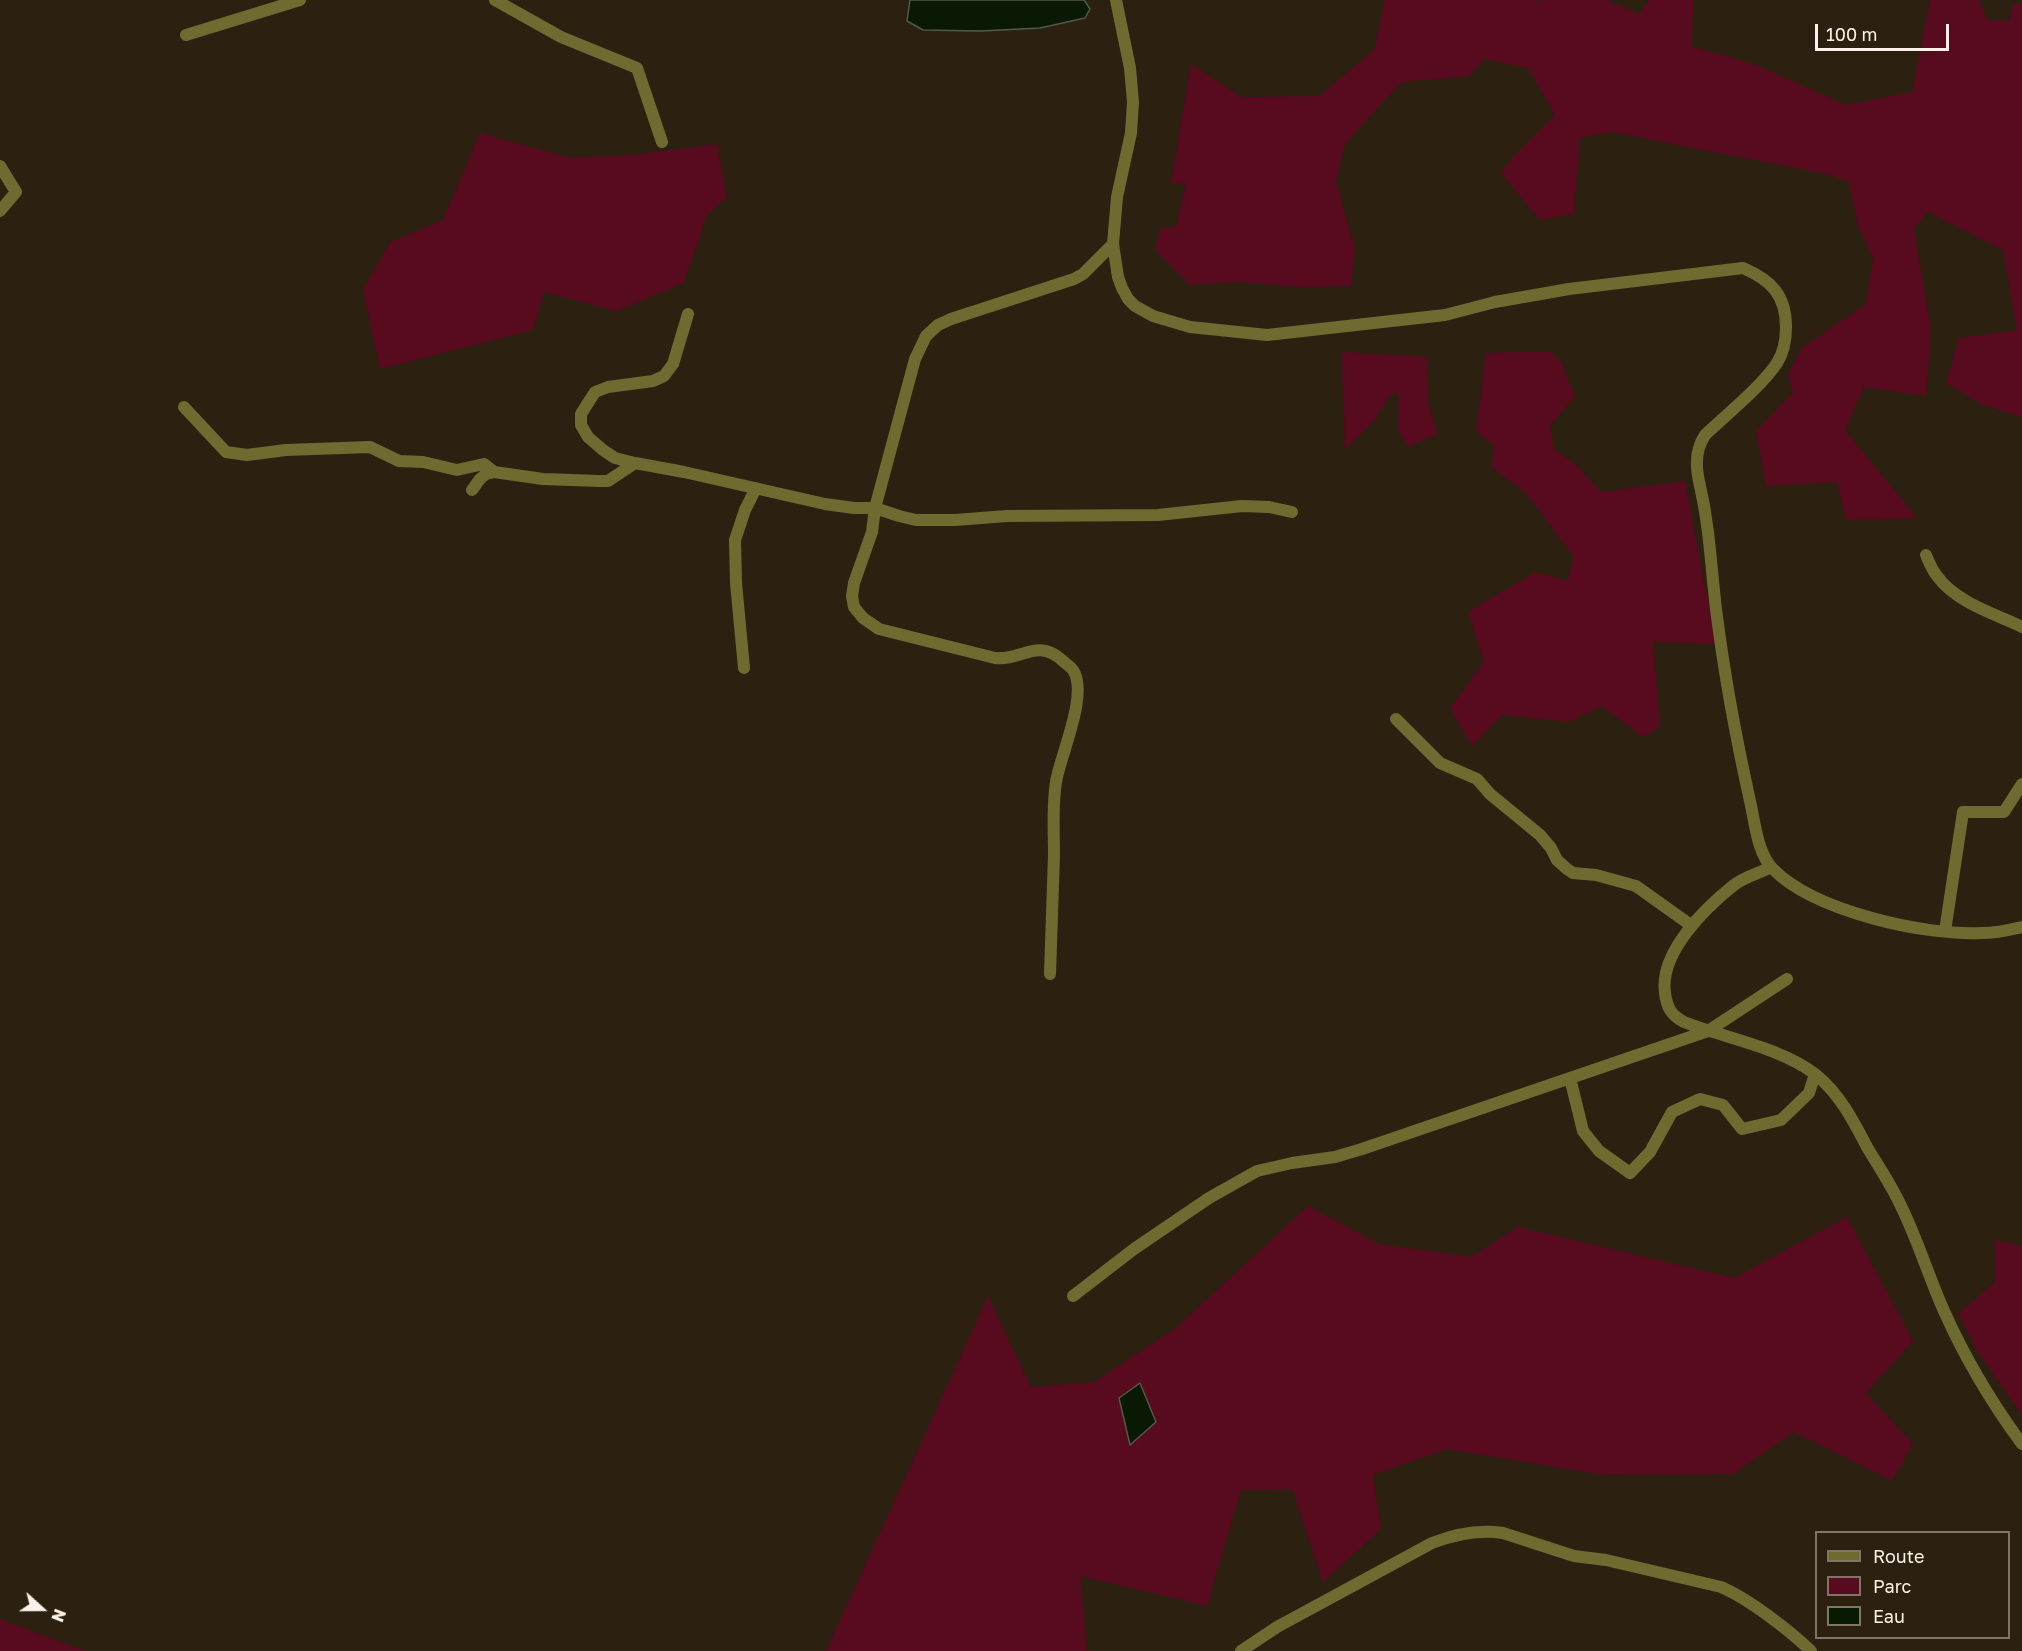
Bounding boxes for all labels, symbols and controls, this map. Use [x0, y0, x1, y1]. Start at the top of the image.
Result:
scale bar [1818, 12, 1952, 50]
text: 100 m [1826, 23, 1877, 45]
legend [1815, 1531, 2010, 1639]
text: Route [1873, 1545, 1924, 1567]
text: Parc [1873, 1575, 1911, 1597]
north arrow [12, 1579, 72, 1639]
text: Eau [1873, 1605, 1905, 1627]
text: N [47, 1606, 70, 1625]

